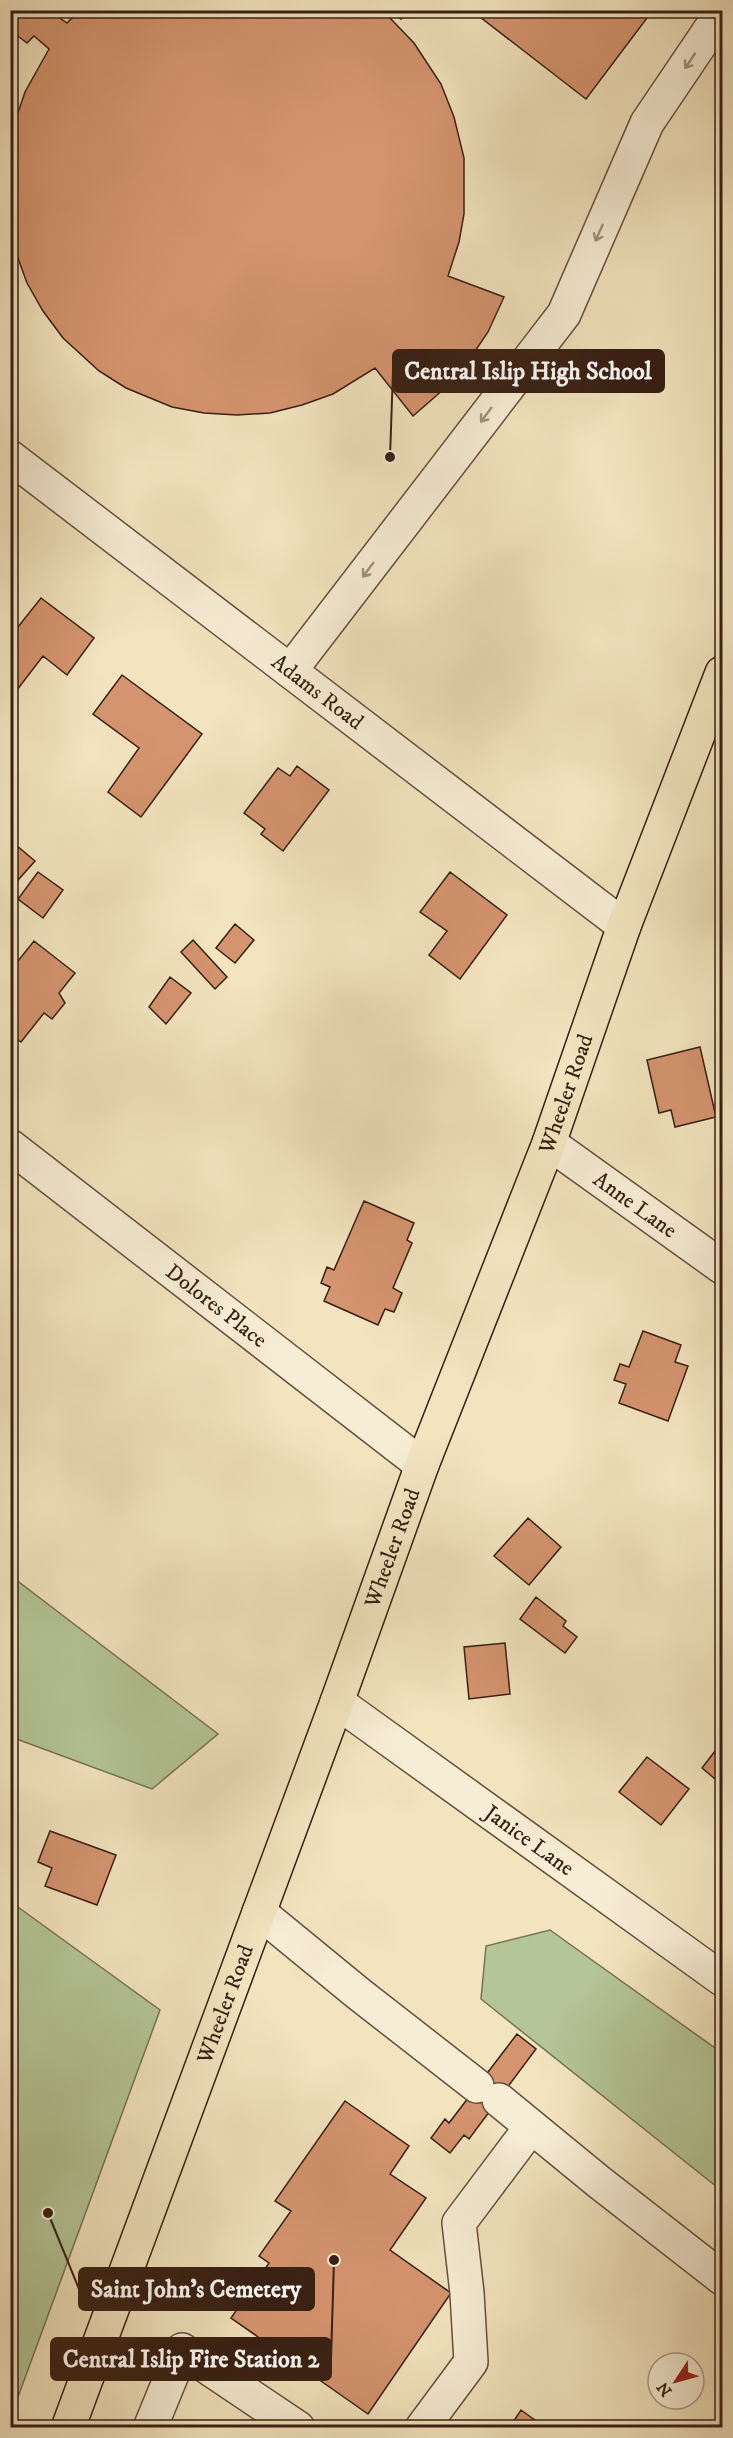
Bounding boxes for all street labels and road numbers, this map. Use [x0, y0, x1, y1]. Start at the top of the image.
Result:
street label: Adams Road [266, 648, 369, 736]
street label: Wheeler Road [532, 1031, 599, 1159]
street label: Anne Lane [588, 1166, 682, 1244]
street label: Dolores Place [160, 1258, 272, 1353]
street label: Wheeler Road [358, 1485, 426, 1612]
street label: Janice Lane [478, 1798, 579, 1882]
street label: Wheeler Road [190, 1941, 259, 2068]

